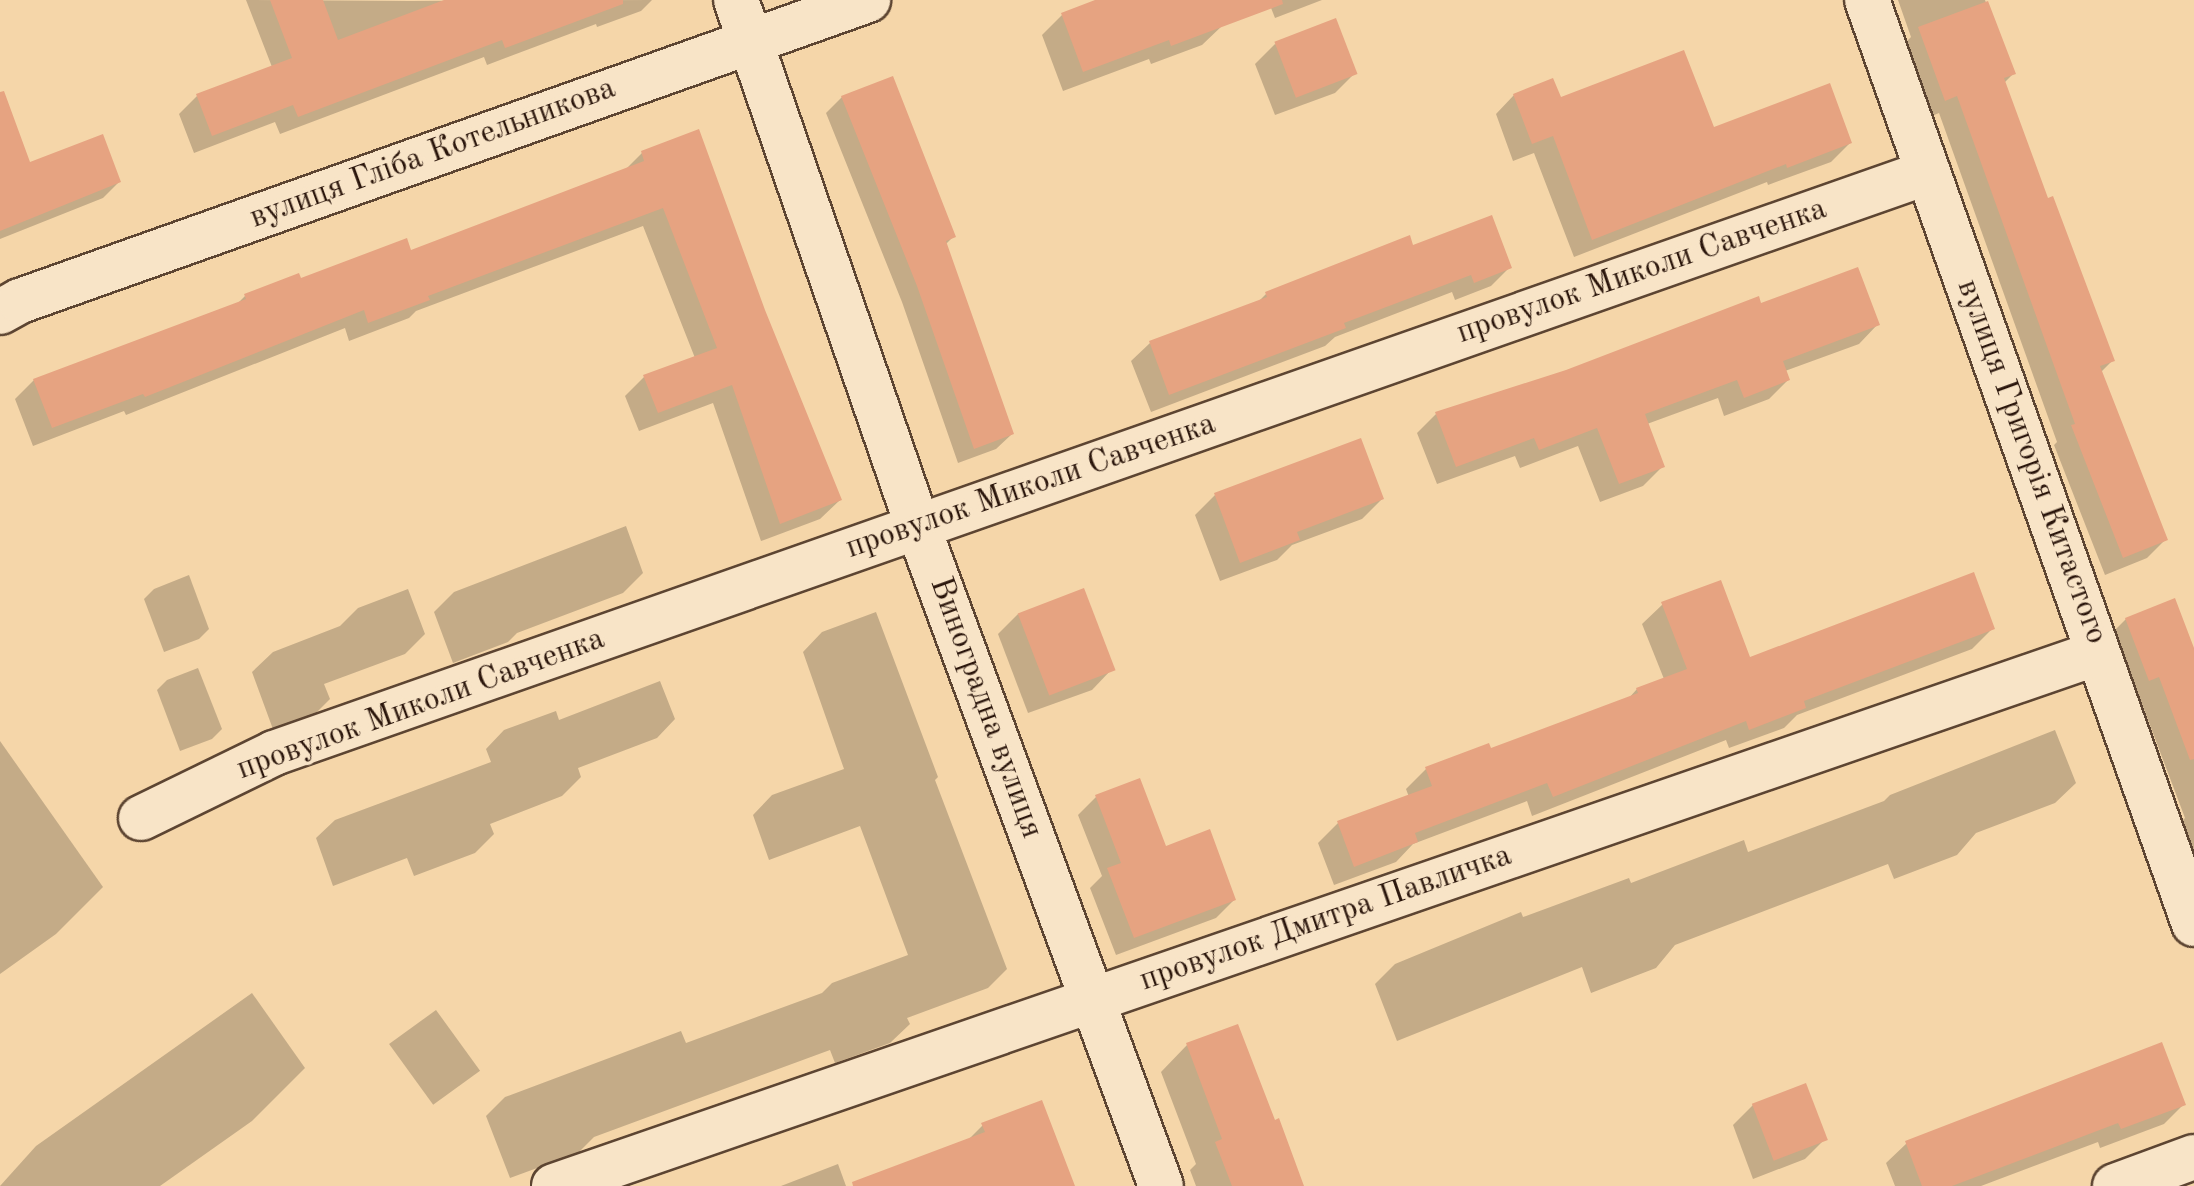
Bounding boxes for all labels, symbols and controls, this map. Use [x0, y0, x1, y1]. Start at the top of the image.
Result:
street label: вулиця Гліба Котельникова [245, 70, 621, 238]
street label: провулок Миколи Савченка [1452, 191, 1832, 353]
street label: вулиця Григорія Китастого [1947, 275, 2115, 649]
street label: провулок Миколи Савченка [841, 406, 1221, 568]
street label: Виноградна вулиця [920, 572, 1050, 844]
street label: провулок Миколи Савченка [232, 621, 610, 789]
street label: провулок Дмитра Павличка [1135, 837, 1517, 1001]

